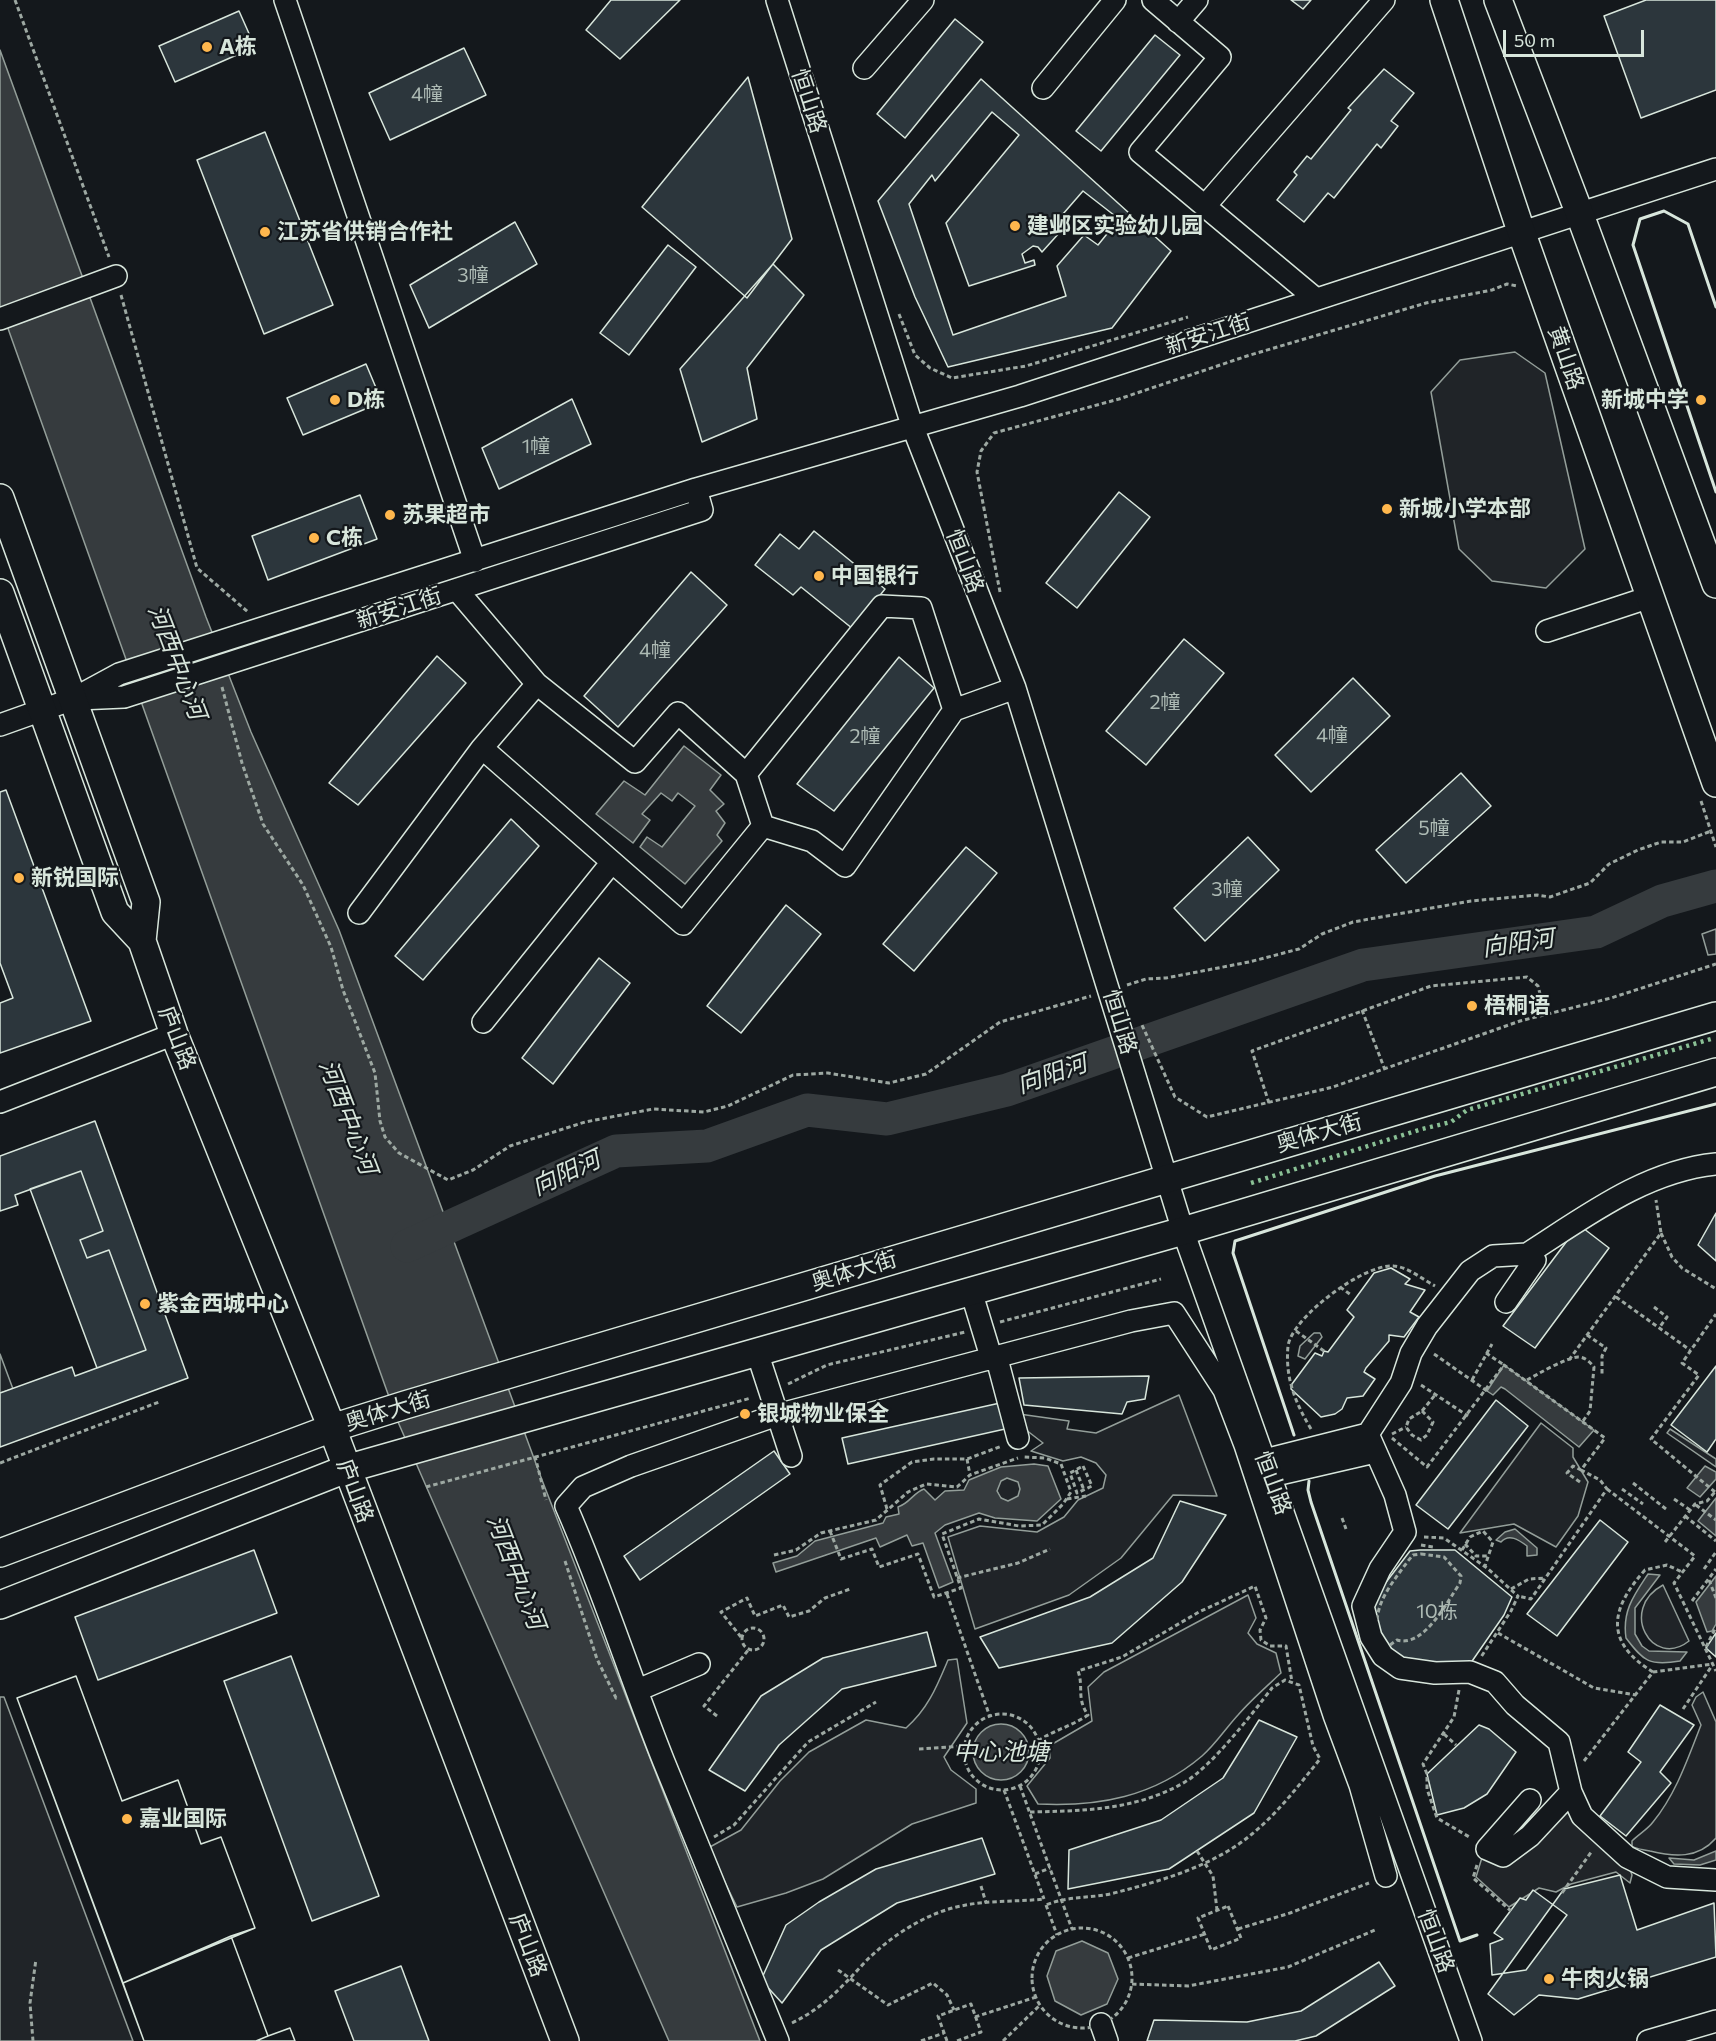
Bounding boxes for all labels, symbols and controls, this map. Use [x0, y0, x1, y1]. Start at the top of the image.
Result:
scale bar [1506, 18, 1647, 56]
text: 50 m [1514, 29, 1555, 51]
place label: A栋 [219, 34, 257, 60]
marker: A栋 [200, 40, 214, 54]
street label: 恒山路 [786, 66, 832, 136]
house number: 4幢 [411, 82, 443, 106]
place label: 建邺区实验幼儿园 [1027, 213, 1203, 239]
place label: 江苏省供销合作社 [277, 219, 453, 245]
marker: 建邺区实验幼儿园 [1008, 219, 1022, 233]
marker: 江苏省供销合作社 [258, 225, 272, 239]
house number: 3幢 [457, 263, 489, 287]
street label: 新安江街 [1162, 308, 1254, 360]
street label: 黄山路 [1543, 323, 1589, 393]
place label: D栋 [347, 387, 385, 413]
place label: 新城中学 [1601, 387, 1689, 413]
marker: D栋 [328, 393, 342, 407]
marker: 新城中学 [1694, 393, 1708, 407]
house number: 1幢 [522, 434, 550, 458]
place label: 新城小学本部 [1399, 496, 1531, 522]
place label: 苏果超市 [402, 502, 490, 528]
marker: 新城小学本部 [1380, 502, 1394, 516]
marker: 苏果超市 [383, 508, 397, 522]
place label: C栋 [326, 525, 363, 551]
street label: 恒山路 [941, 525, 989, 597]
marker: C栋 [307, 531, 321, 545]
place label: 中国银行 [831, 563, 919, 589]
marker: 中国银行 [812, 569, 826, 583]
street label: 新安江街 [353, 582, 445, 634]
water label: 河西中心河 [142, 601, 212, 723]
house number: 4幢 [639, 638, 671, 662]
house number: 2幢 [1149, 690, 1181, 714]
house number: 4幢 [1316, 723, 1348, 747]
house number: 2幢 [849, 724, 881, 748]
house number: 5幢 [1418, 816, 1450, 840]
place label: 新锐国际 [31, 865, 119, 891]
marker: 新锐国际 [12, 871, 26, 885]
house number: 3幢 [1211, 877, 1243, 901]
water label: 向阳河 [1480, 924, 1556, 962]
street label: 恒山路 [1098, 987, 1142, 1057]
place label: 梧桐语 [1484, 993, 1550, 1019]
marker: 梧桐语 [1465, 999, 1479, 1013]
street label: 庐山路 [153, 1002, 201, 1074]
water label: 向阳河 [1013, 1049, 1091, 1099]
water label: 河西中心河 [313, 1056, 383, 1178]
street label: 奥体大街 [1273, 1108, 1365, 1158]
water label: 向阳河 [527, 1145, 605, 1201]
street label: 奥体大街 [808, 1246, 900, 1296]
place label: 紫金西城中心 [157, 1291, 289, 1317]
marker: 紫金西城中心 [138, 1297, 152, 1311]
street label: 奥体大街 [342, 1386, 434, 1436]
place label: 银城物业保全 [757, 1401, 889, 1427]
marker: 银城物业保全 [738, 1407, 752, 1421]
street label: 恒山路 [1249, 1447, 1297, 1519]
street label: 庐山路 [331, 1455, 379, 1527]
water label: 河西中心河 [481, 1511, 551, 1633]
house number: 10栋 [1416, 1599, 1458, 1623]
water label: 中心池塘 [953, 1738, 1049, 1766]
place label: 嘉业国际 [139, 1806, 227, 1832]
marker: 嘉业国际 [120, 1812, 134, 1826]
street label: 恒山路 [1412, 1905, 1460, 1977]
street label: 庐山路 [504, 1909, 552, 1981]
place label: 牛肉火锅 [1561, 1966, 1649, 1992]
marker: 牛肉火锅 [1542, 1972, 1556, 1986]

